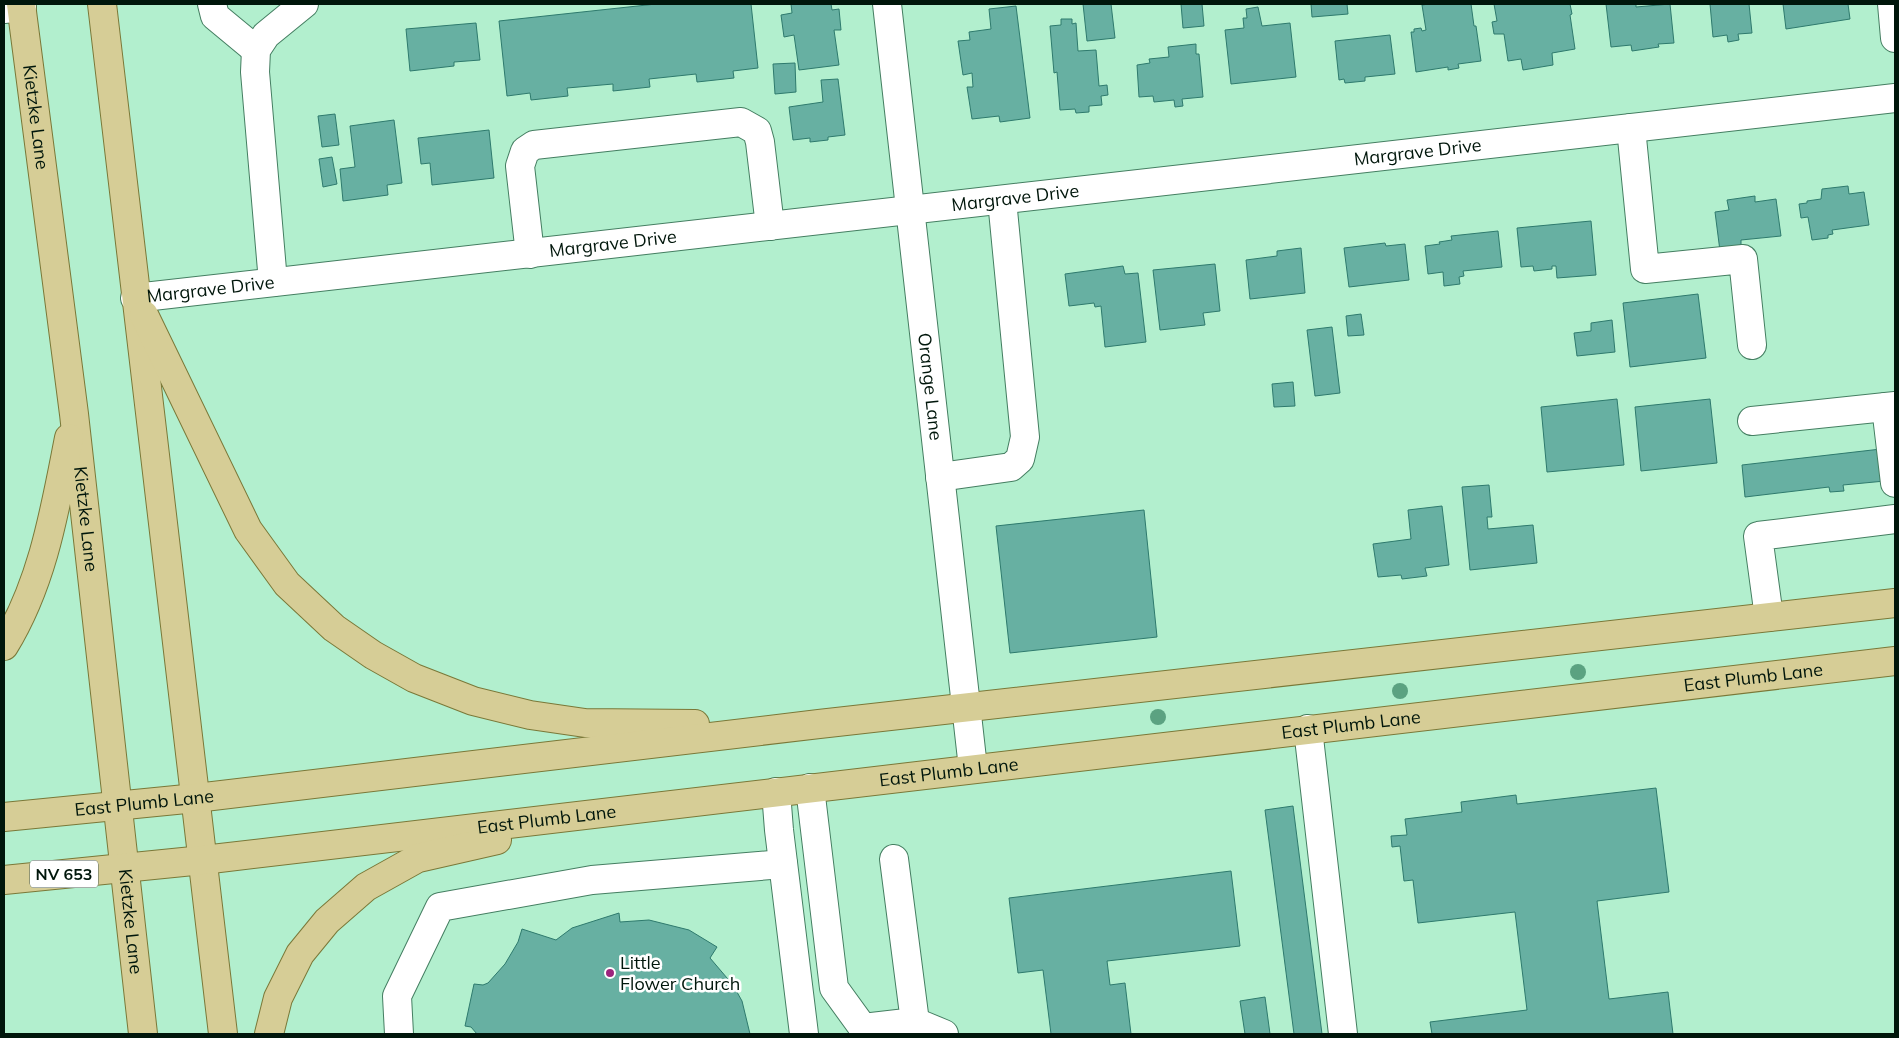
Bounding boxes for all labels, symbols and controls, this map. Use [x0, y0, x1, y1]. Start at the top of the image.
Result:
street label: Kietzke Lane [18, 63, 54, 171]
street label: Margrave Drive [1353, 133, 1483, 170]
street label: Margrave Drive [950, 179, 1080, 216]
street label: Margrave Drive [548, 225, 678, 262]
street label: Margrave Drive [145, 270, 275, 308]
street label: Orange Lane [913, 332, 948, 442]
street label: Kietzke Lane [69, 465, 103, 573]
street label: East Plumb Lane [1682, 658, 1824, 697]
street label: East Plumb Lane [1280, 705, 1422, 744]
street label: East Plumb Lane [878, 752, 1020, 791]
street label: East Plumb Lane [74, 784, 215, 821]
street label: East Plumb Lane [476, 799, 617, 839]
road number: NV 653 [30, 861, 98, 888]
street label: Kietzke Lane [114, 868, 148, 975]
place label: Little Flower Church [620, 951, 740, 995]
marker: Little Flower Church [604, 967, 616, 979]

